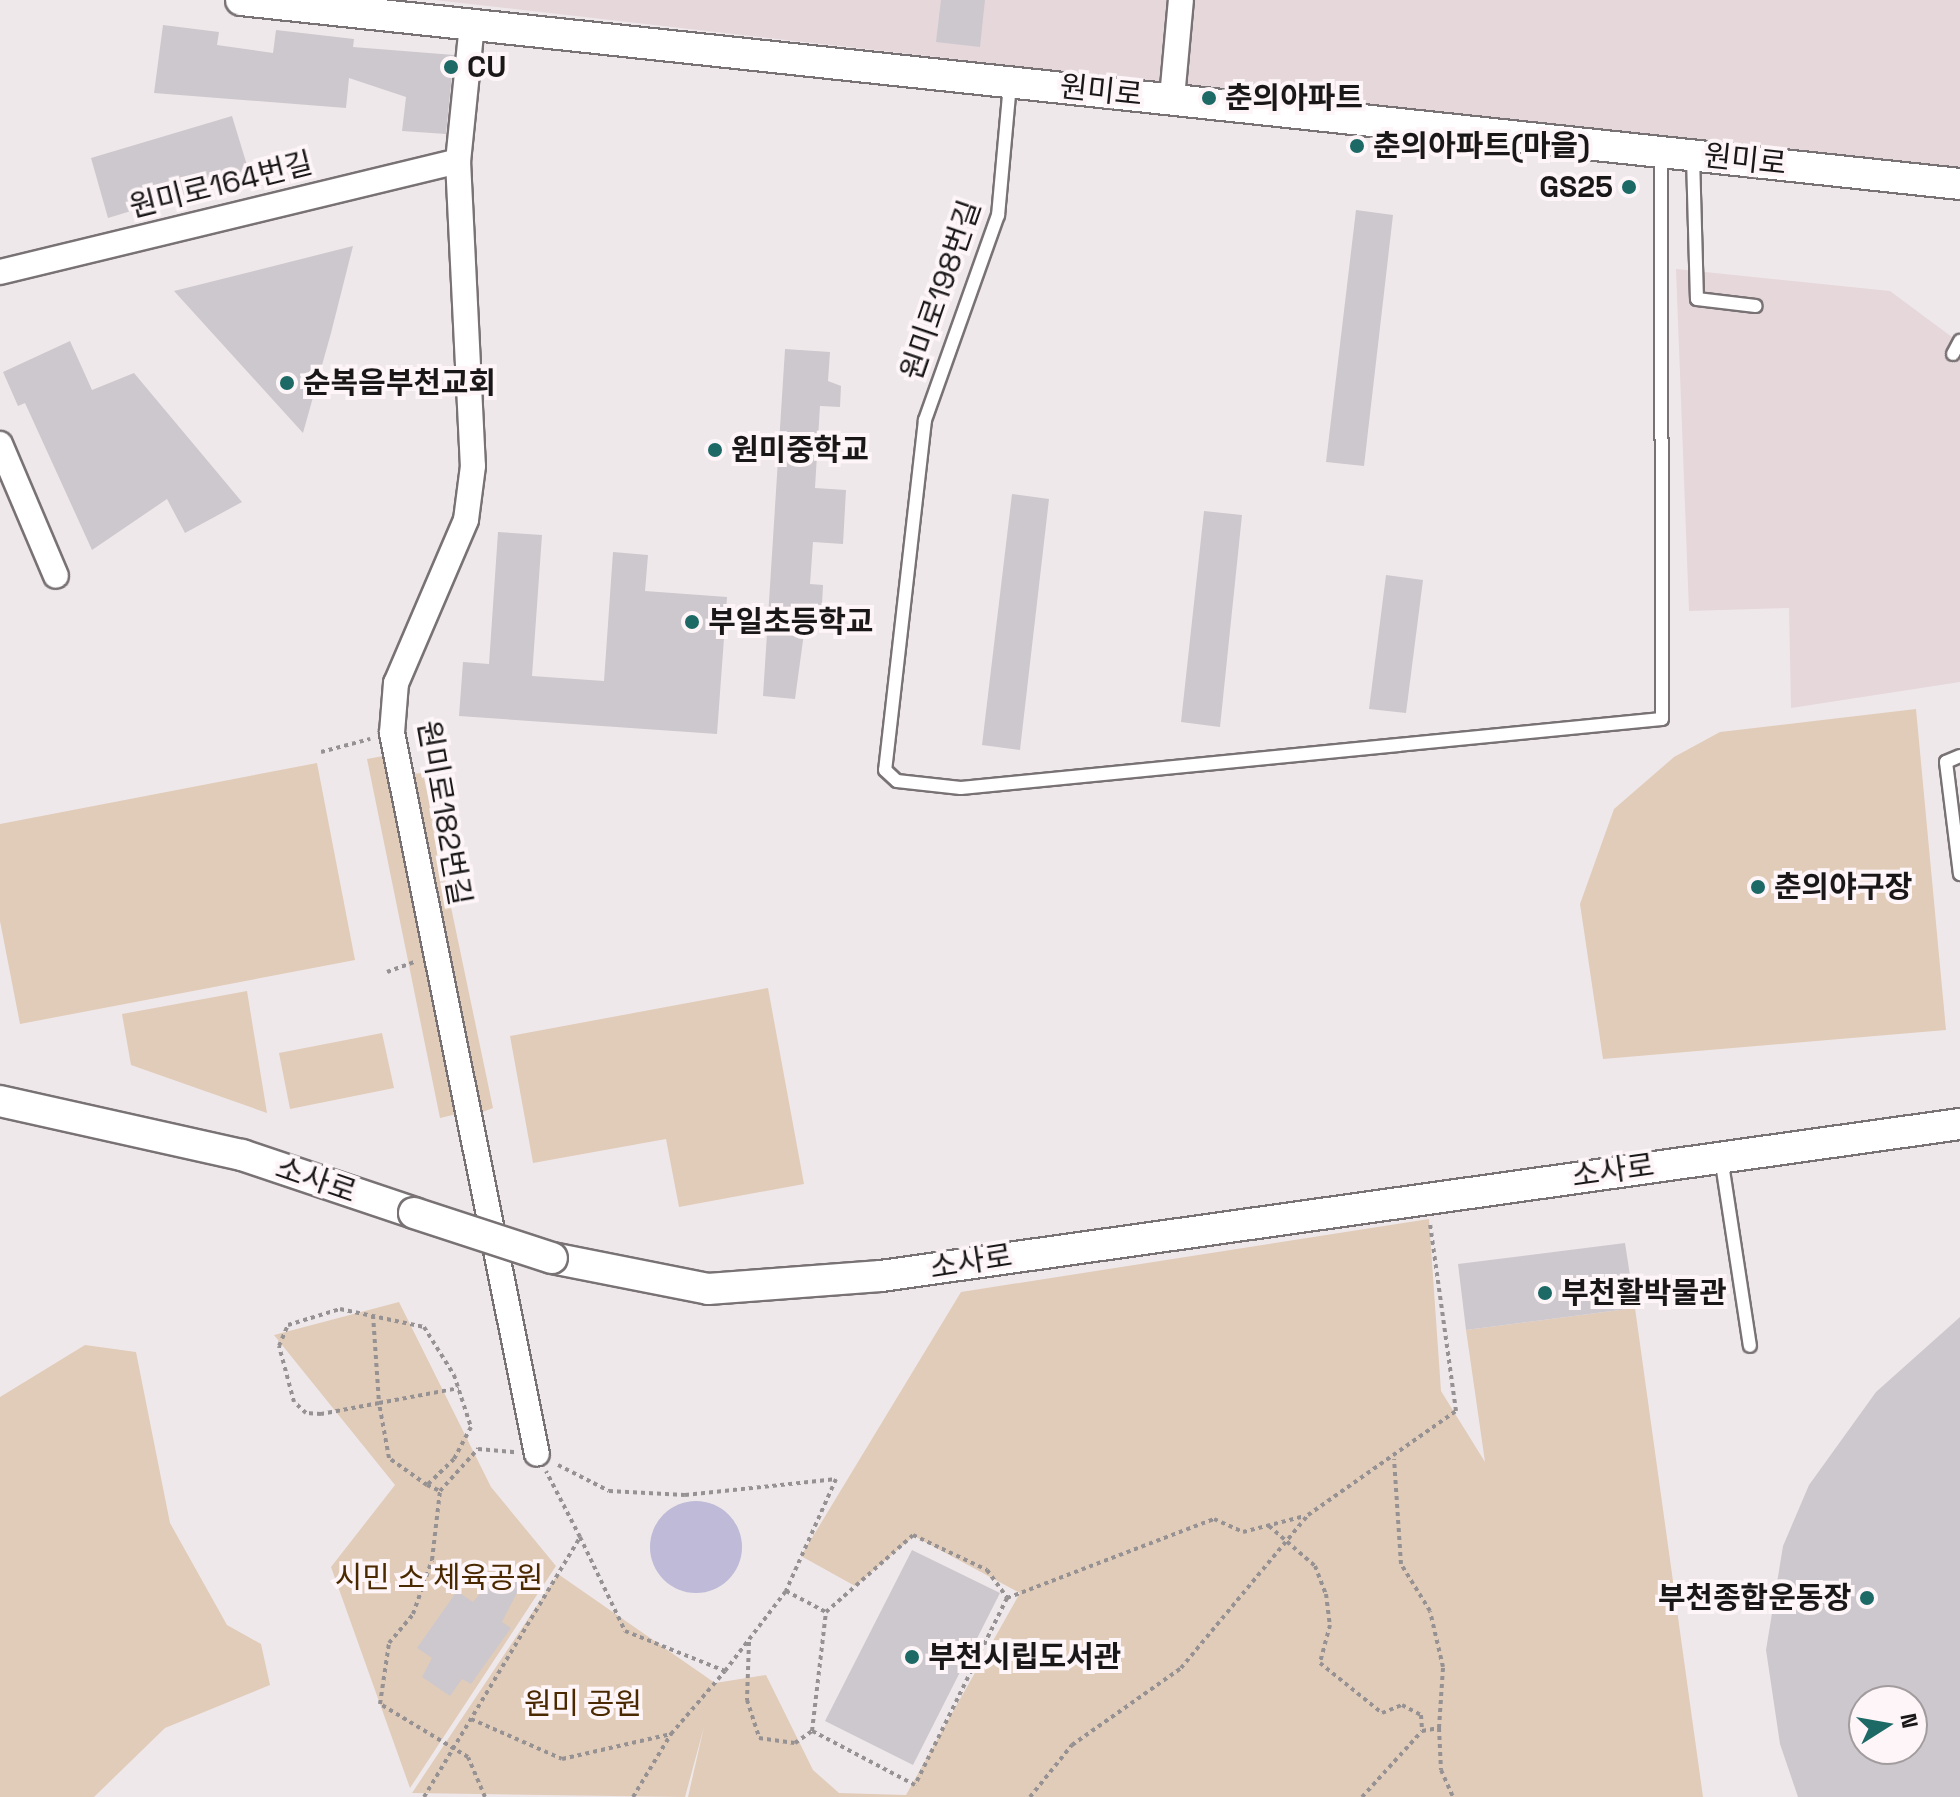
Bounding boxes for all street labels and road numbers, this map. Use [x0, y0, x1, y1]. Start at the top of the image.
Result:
street label: 원미로 [1058, 69, 1144, 113]
street label: 원미로 [1702, 138, 1788, 182]
street label: 원미로164번길 [126, 145, 316, 225]
street label: 원미로198번길 [893, 195, 989, 385]
street label: 원미로182번길 [410, 718, 478, 908]
street label: 소사로 [1569, 1147, 1657, 1195]
street label: 소사로 [271, 1150, 361, 1210]
street label: 소사로 [927, 1238, 1015, 1286]

